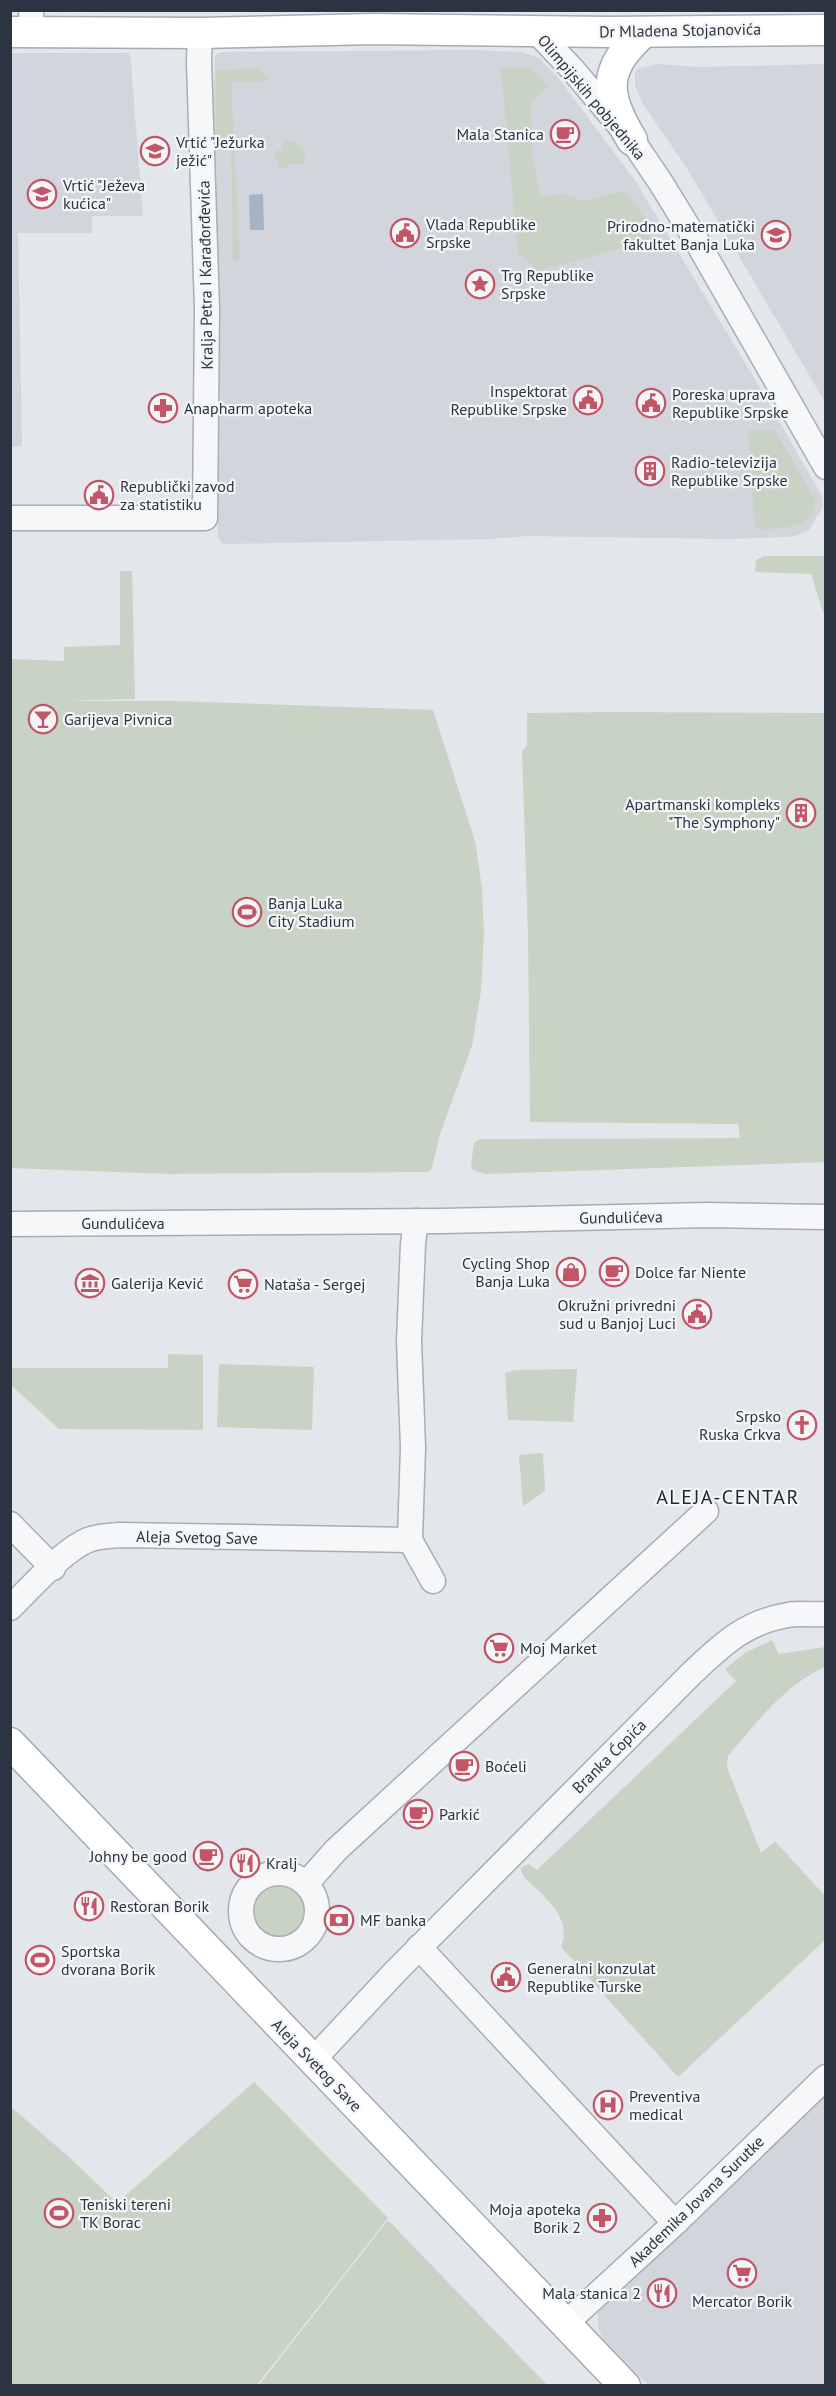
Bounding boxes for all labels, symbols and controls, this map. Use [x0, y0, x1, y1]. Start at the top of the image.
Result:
street label: Dr Mladena Stojanovića [599, 19, 761, 41]
street label: Olimpijskih pobjednika [534, 30, 650, 164]
cafe icon: Mala Stanica [549, 118, 581, 150]
place label: Mala Stanica [456, 124, 544, 144]
place label: Vrtić "Ježurka ježić" [175, 132, 265, 170]
school or university icon: Vrtić "Ježurka ježić" [139, 135, 171, 167]
place label: Vrtić "Ježeva kućica" [62, 175, 145, 213]
school or university icon: Vrtić "Ježeva kućica" [26, 178, 58, 210]
street label: Kralja Petra I Karađorđevića [193, 180, 217, 370]
place label: Vlada Republike Srpske [425, 214, 536, 252]
place label: Prirodno-matematički fakultet Banja Luka [607, 216, 755, 254]
public building icon: Vlada Republike Srpske [389, 217, 421, 249]
school or university icon: Prirodno-matematički fakultet Banja Luka [760, 219, 792, 251]
place label: Trg Republike Srpske [501, 265, 594, 303]
place icon: Trg Republike Srpske [464, 268, 496, 300]
place label: Inspektorat Republike Srpske [450, 381, 568, 419]
public building icon: Inspektorat Republike Srpske [572, 384, 604, 416]
place label: Poreska uprava Republike Srpske [672, 384, 789, 422]
public building icon: Poreska uprava Republike Srpske [635, 387, 667, 419]
pharmacy icon: Anapharm apoteka [147, 392, 179, 424]
place label: Anapharm apoteka [184, 398, 312, 418]
place label: Radio-televizija Republike Srpske [671, 452, 788, 490]
building icon: Radio-televizija Republike Srpske [634, 455, 666, 487]
place label: Republički zavod za statistiku [120, 476, 235, 514]
public building icon: Republički zavod za statistiku [83, 479, 115, 511]
bar icon: Garijeva Pivnica [27, 703, 59, 735]
place label: Garijeva Pivnica [64, 709, 173, 729]
place label: Apartmanski kompleks "The Symphony" [625, 794, 780, 832]
building icon: Apartmanski kompleks "The Symphony" [785, 797, 817, 829]
place label: Banja Luka City Stadium [268, 893, 354, 931]
sports icon: Banja Luka City Stadium [231, 896, 263, 928]
street label: Gundulićeva [579, 1206, 663, 1228]
street label: Gundulićeva [81, 1213, 165, 1233]
place label: Cycling Shop Banja Luka [462, 1253, 550, 1291]
shop icon: Cycling Shop Banja Luka [555, 1256, 587, 1288]
cafe icon: Dolce far Niente [598, 1256, 630, 1288]
place label: Dolce far Niente [635, 1262, 746, 1282]
museum icon: Galerija Kević [74, 1267, 106, 1299]
supermarket icon: Nataša - Sergej [227, 1268, 259, 1300]
place label: Galerija Kević [111, 1273, 204, 1293]
place label: Nataša - Sergej [264, 1274, 366, 1294]
place label: Okružni privredni sud u Banjoj Luci [558, 1295, 676, 1333]
public building icon: Okružni privredni sud u Banjoj Luci [681, 1298, 713, 1330]
place label: Srpsko Ruska Crkva [699, 1406, 781, 1444]
church icon: Srpsko Ruska Crkva [786, 1409, 818, 1441]
district label: ALEJA-CENTAR [656, 1484, 800, 1510]
street label: Aleja Svetog Save [136, 1526, 258, 1548]
supermarket icon: Moj Market [483, 1632, 515, 1664]
place label: Moj Market [520, 1638, 597, 1658]
street label: Branka Ćopića [568, 1715, 650, 1797]
cafe icon: Boćeli [448, 1750, 480, 1782]
place label: Boćeli [485, 1756, 527, 1776]
cafe icon: Parkić [402, 1798, 434, 1830]
place label: Parkić [439, 1804, 480, 1824]
cafe icon: Johny be good [192, 1840, 224, 1872]
place label: Johny be good [89, 1846, 187, 1866]
restaurant icon: Kralj [229, 1847, 261, 1879]
place label: Kralj [266, 1853, 298, 1873]
restaurant icon: Restoran Borik [73, 1890, 105, 1922]
place label: Restoran Borik [110, 1896, 209, 1916]
bank icon: MF banka [323, 1904, 355, 1936]
place label: MF banka [360, 1910, 426, 1930]
place label: Sportska dvorana Borik [61, 1941, 156, 1979]
sports icon: Sportska dvorana Borik [24, 1944, 56, 1976]
place label: Generalni konzulat Republike Turske [527, 1958, 656, 1996]
public building icon: Generalni konzulat Republike Turske [490, 1961, 522, 1993]
street label: Aleja Svetog Save [268, 2014, 366, 2116]
place label: Preventiva medical [629, 2086, 700, 2124]
hospital icon: Preventiva medical [592, 2089, 624, 2121]
street label: Akademika Jovana Surutke [624, 2131, 768, 2271]
place label: Teniski tereni TK Borac [80, 2194, 171, 2232]
sports icon: Teniski tereni TK Borac [43, 2197, 75, 2229]
place label: Moja apoteka Borik 2 [489, 2199, 581, 2237]
pharmacy icon: Moja apoteka Borik 2 [586, 2202, 618, 2234]
supermarket icon: Mercator Borik [726, 2257, 758, 2289]
restaurant icon: Mala stanica 2 [646, 2277, 678, 2309]
place label: Mala stanica 2 [542, 2283, 641, 2303]
place label: Mercator Borik [692, 2291, 792, 2311]

